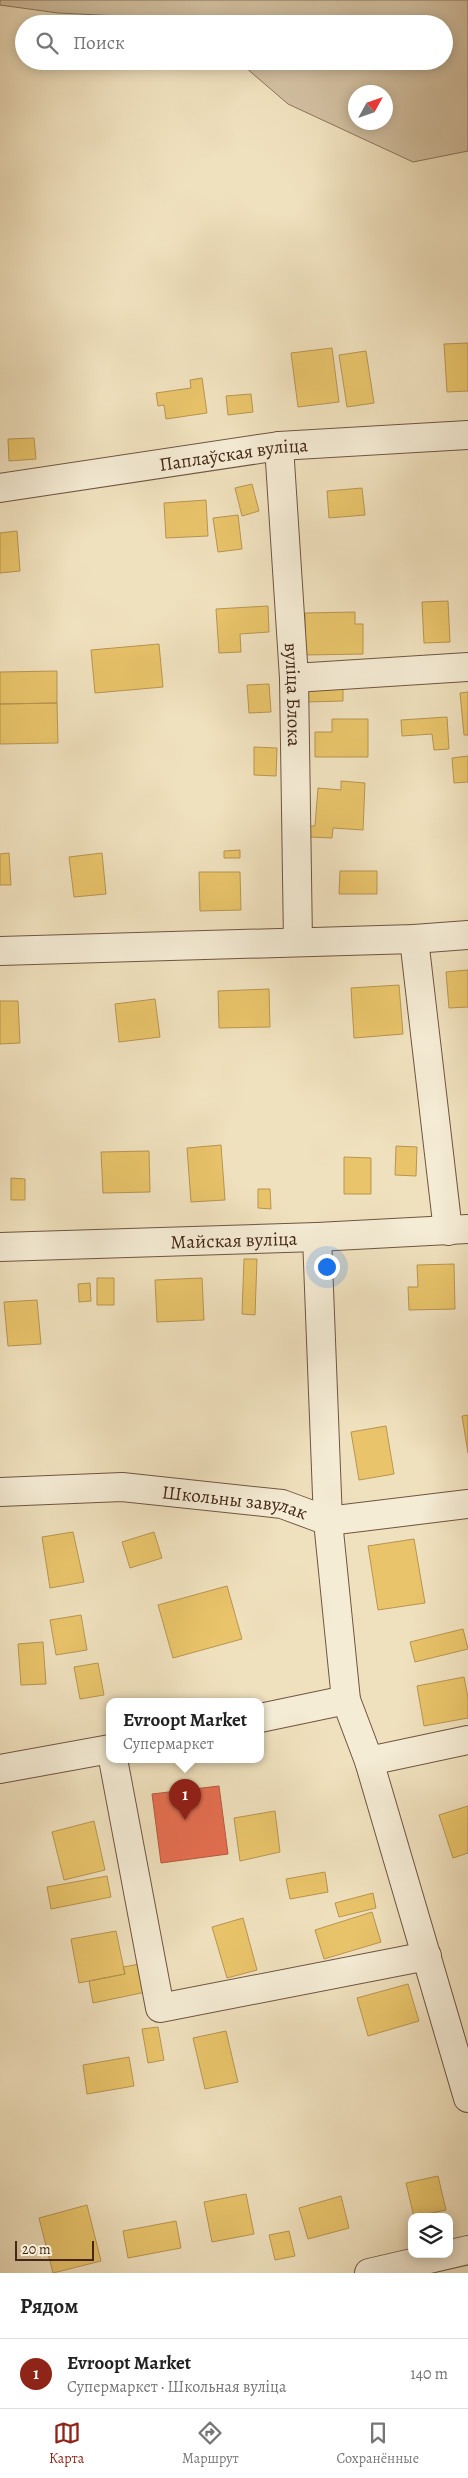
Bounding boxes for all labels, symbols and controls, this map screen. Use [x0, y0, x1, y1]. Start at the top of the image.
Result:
search box [15, 15, 453, 70]
icon: search [33, 29, 61, 57]
text: Поиск [73, 30, 125, 56]
north arrow [348, 85, 393, 130]
street label: Паплаўская вуліца [157, 432, 309, 478]
street label: вуліца Блока [278, 642, 307, 747]
street label: Майская вуліца [170, 1226, 298, 1256]
your location [314, 1254, 340, 1280]
street label: Школьны завулак [161, 1479, 311, 1526]
popup [106, 1698, 264, 1763]
text: Evroopt Market [123, 1707, 247, 1733]
text: Супермаркет [123, 1733, 214, 1755]
pin: 1 [169, 1779, 201, 1820]
map controls [408, 2213, 453, 2258]
button: layers [408, 2213, 453, 2258]
scale bar [15, 2238, 94, 2261]
text: 20 m [22, 2240, 51, 2259]
text: Рядом [20, 2292, 78, 2320]
text: Evroopt Market [67, 2350, 191, 2376]
text: 1 [33, 2363, 39, 2385]
text: 140 m [410, 2363, 448, 2385]
text: Супермаркет · Школьная вуліца [67, 2376, 286, 2398]
tab: Карта [49, 2419, 84, 2468]
tab: Маршрут [182, 2419, 239, 2468]
tab: Сохранённые [337, 2419, 419, 2468]

